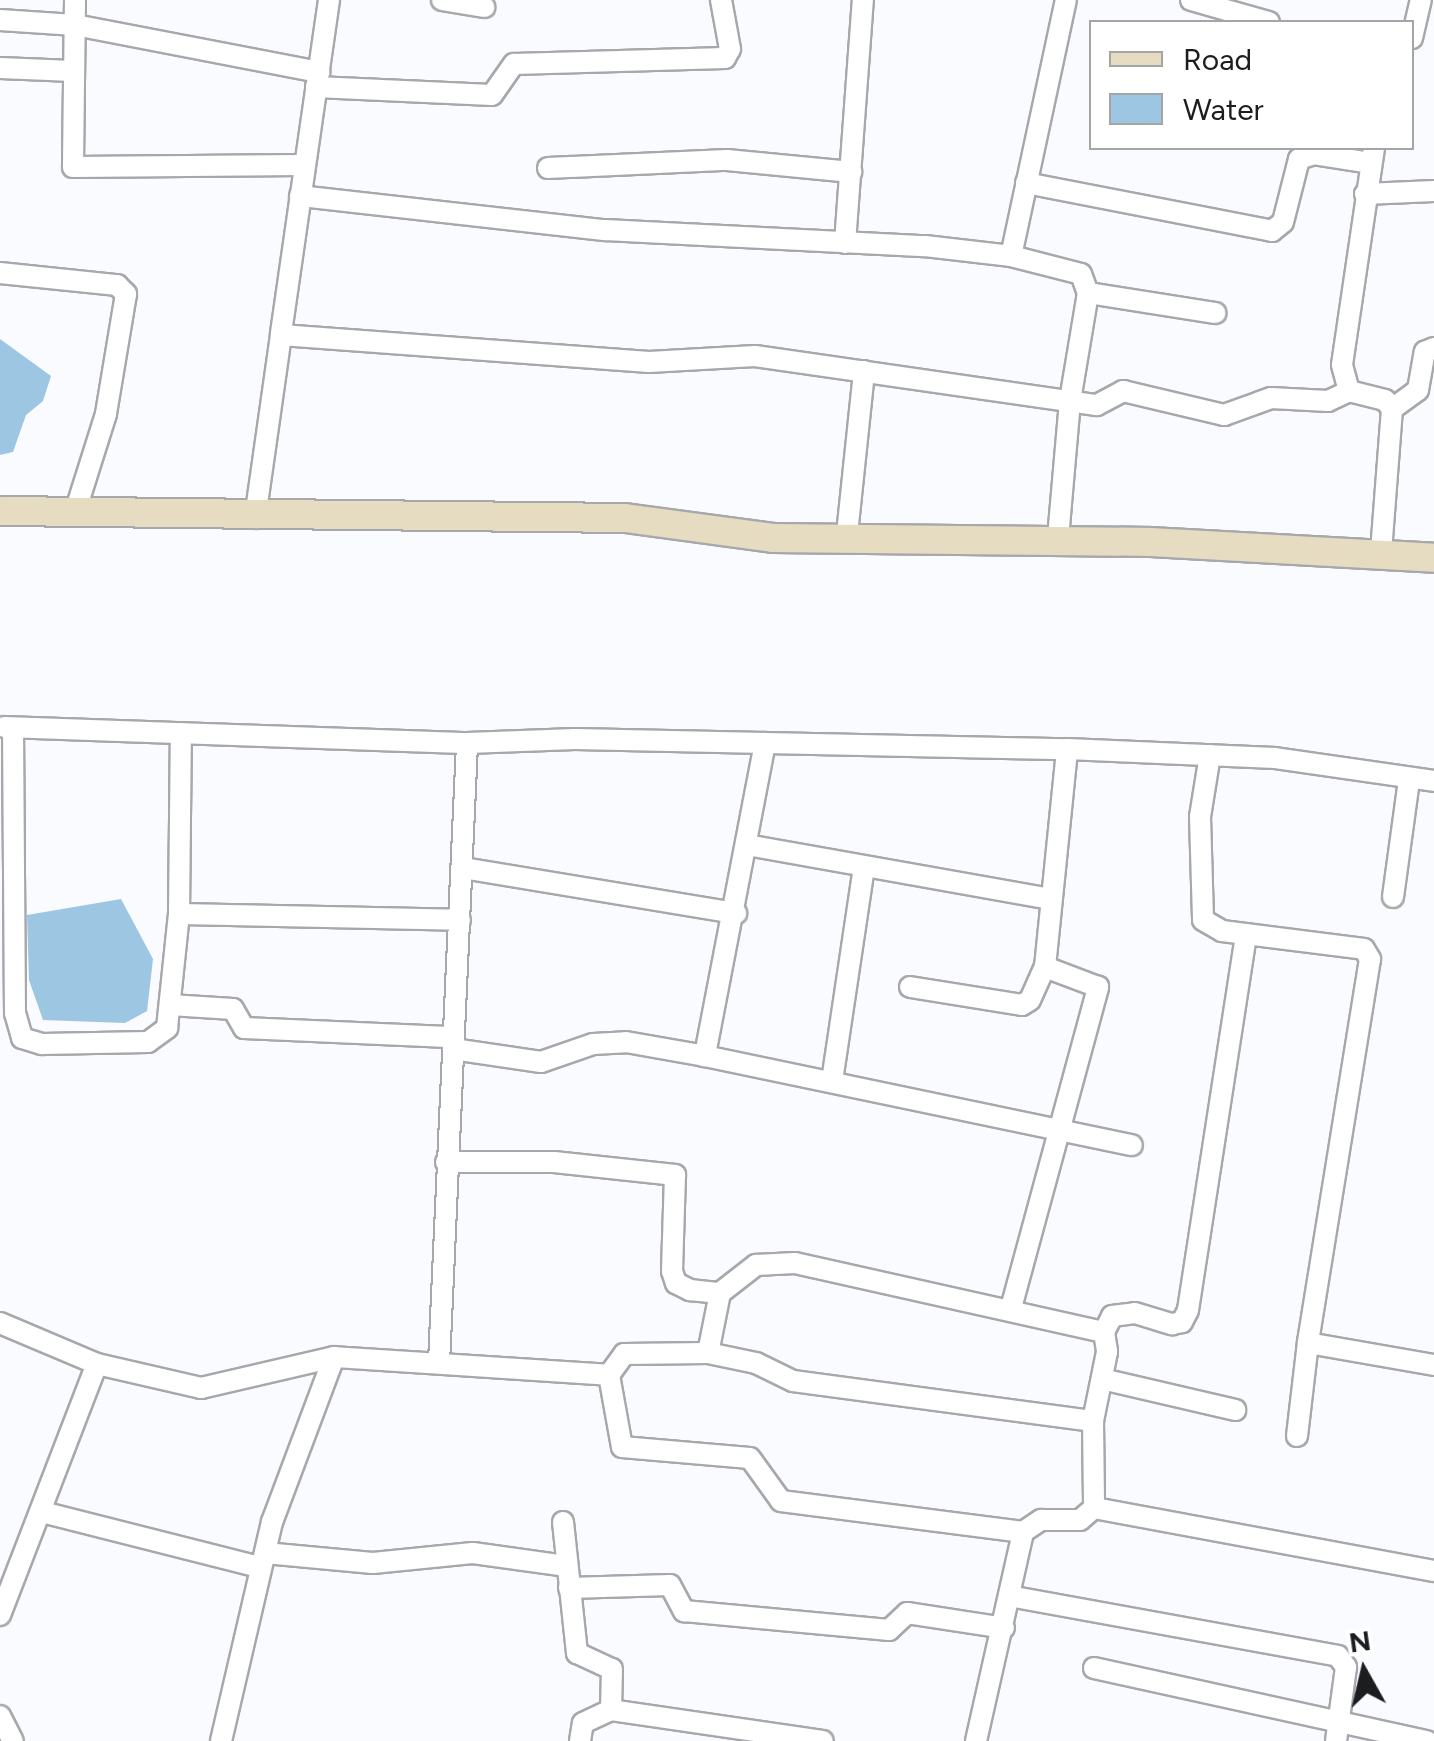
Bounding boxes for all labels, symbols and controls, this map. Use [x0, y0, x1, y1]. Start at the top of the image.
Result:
legend [1089, 20, 1414, 150]
text: Road [1183, 41, 1252, 78]
text: Water [1183, 91, 1264, 128]
north arrow [1314, 1621, 1414, 1721]
text: N [1347, 1623, 1373, 1660]

